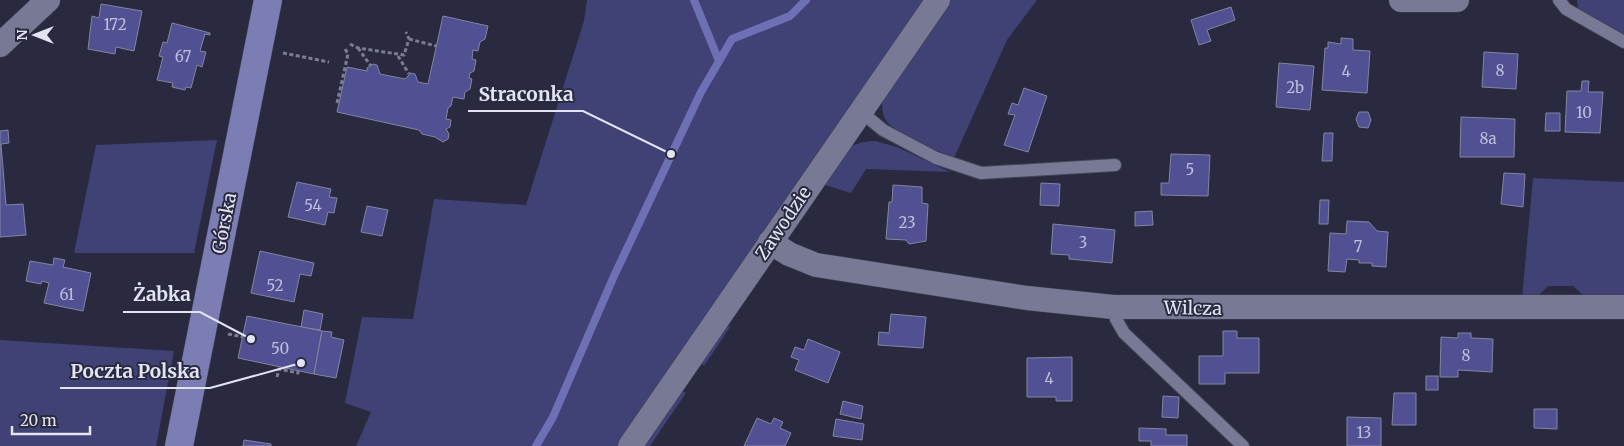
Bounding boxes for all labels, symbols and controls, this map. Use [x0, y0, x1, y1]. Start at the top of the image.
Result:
north arrow [10, 10, 60, 60]
house number: 172 [103, 15, 127, 34]
text: N [13, 29, 31, 41]
house number: 67 [175, 47, 192, 66]
house number: 8 [1496, 61, 1505, 80]
house number: 4 [1341, 62, 1351, 81]
callout: Straconka [468, 77, 583, 111]
house number: 2b [1286, 78, 1304, 97]
text: Straconka [478, 82, 574, 106]
house number: 10 [1576, 103, 1592, 122]
house number: 8a [1479, 129, 1497, 148]
house number: 5 [1186, 160, 1194, 179]
street label: Zawodzie [750, 182, 816, 264]
street label: Górska [207, 190, 241, 255]
house number: 54 [304, 196, 322, 215]
house number: 23 [899, 213, 915, 232]
house number: 3 [1079, 233, 1087, 252]
house number: 7 [1354, 237, 1363, 256]
house number: 52 [266, 276, 284, 295]
callout: Żabka [123, 278, 200, 312]
text: Żabka [133, 282, 191, 306]
house number: 61 [60, 285, 75, 304]
street label: Wilcza [1163, 296, 1223, 320]
house number: 50 [271, 339, 289, 358]
house number: 8 [1462, 346, 1471, 365]
callout: Poczta Polska [60, 354, 210, 388]
text: Poczta Polska [70, 359, 200, 383]
house number: 4 [1044, 369, 1054, 388]
scale bar [12, 404, 90, 436]
text: 20 m [20, 411, 57, 430]
house number: 13 [1357, 423, 1371, 442]

